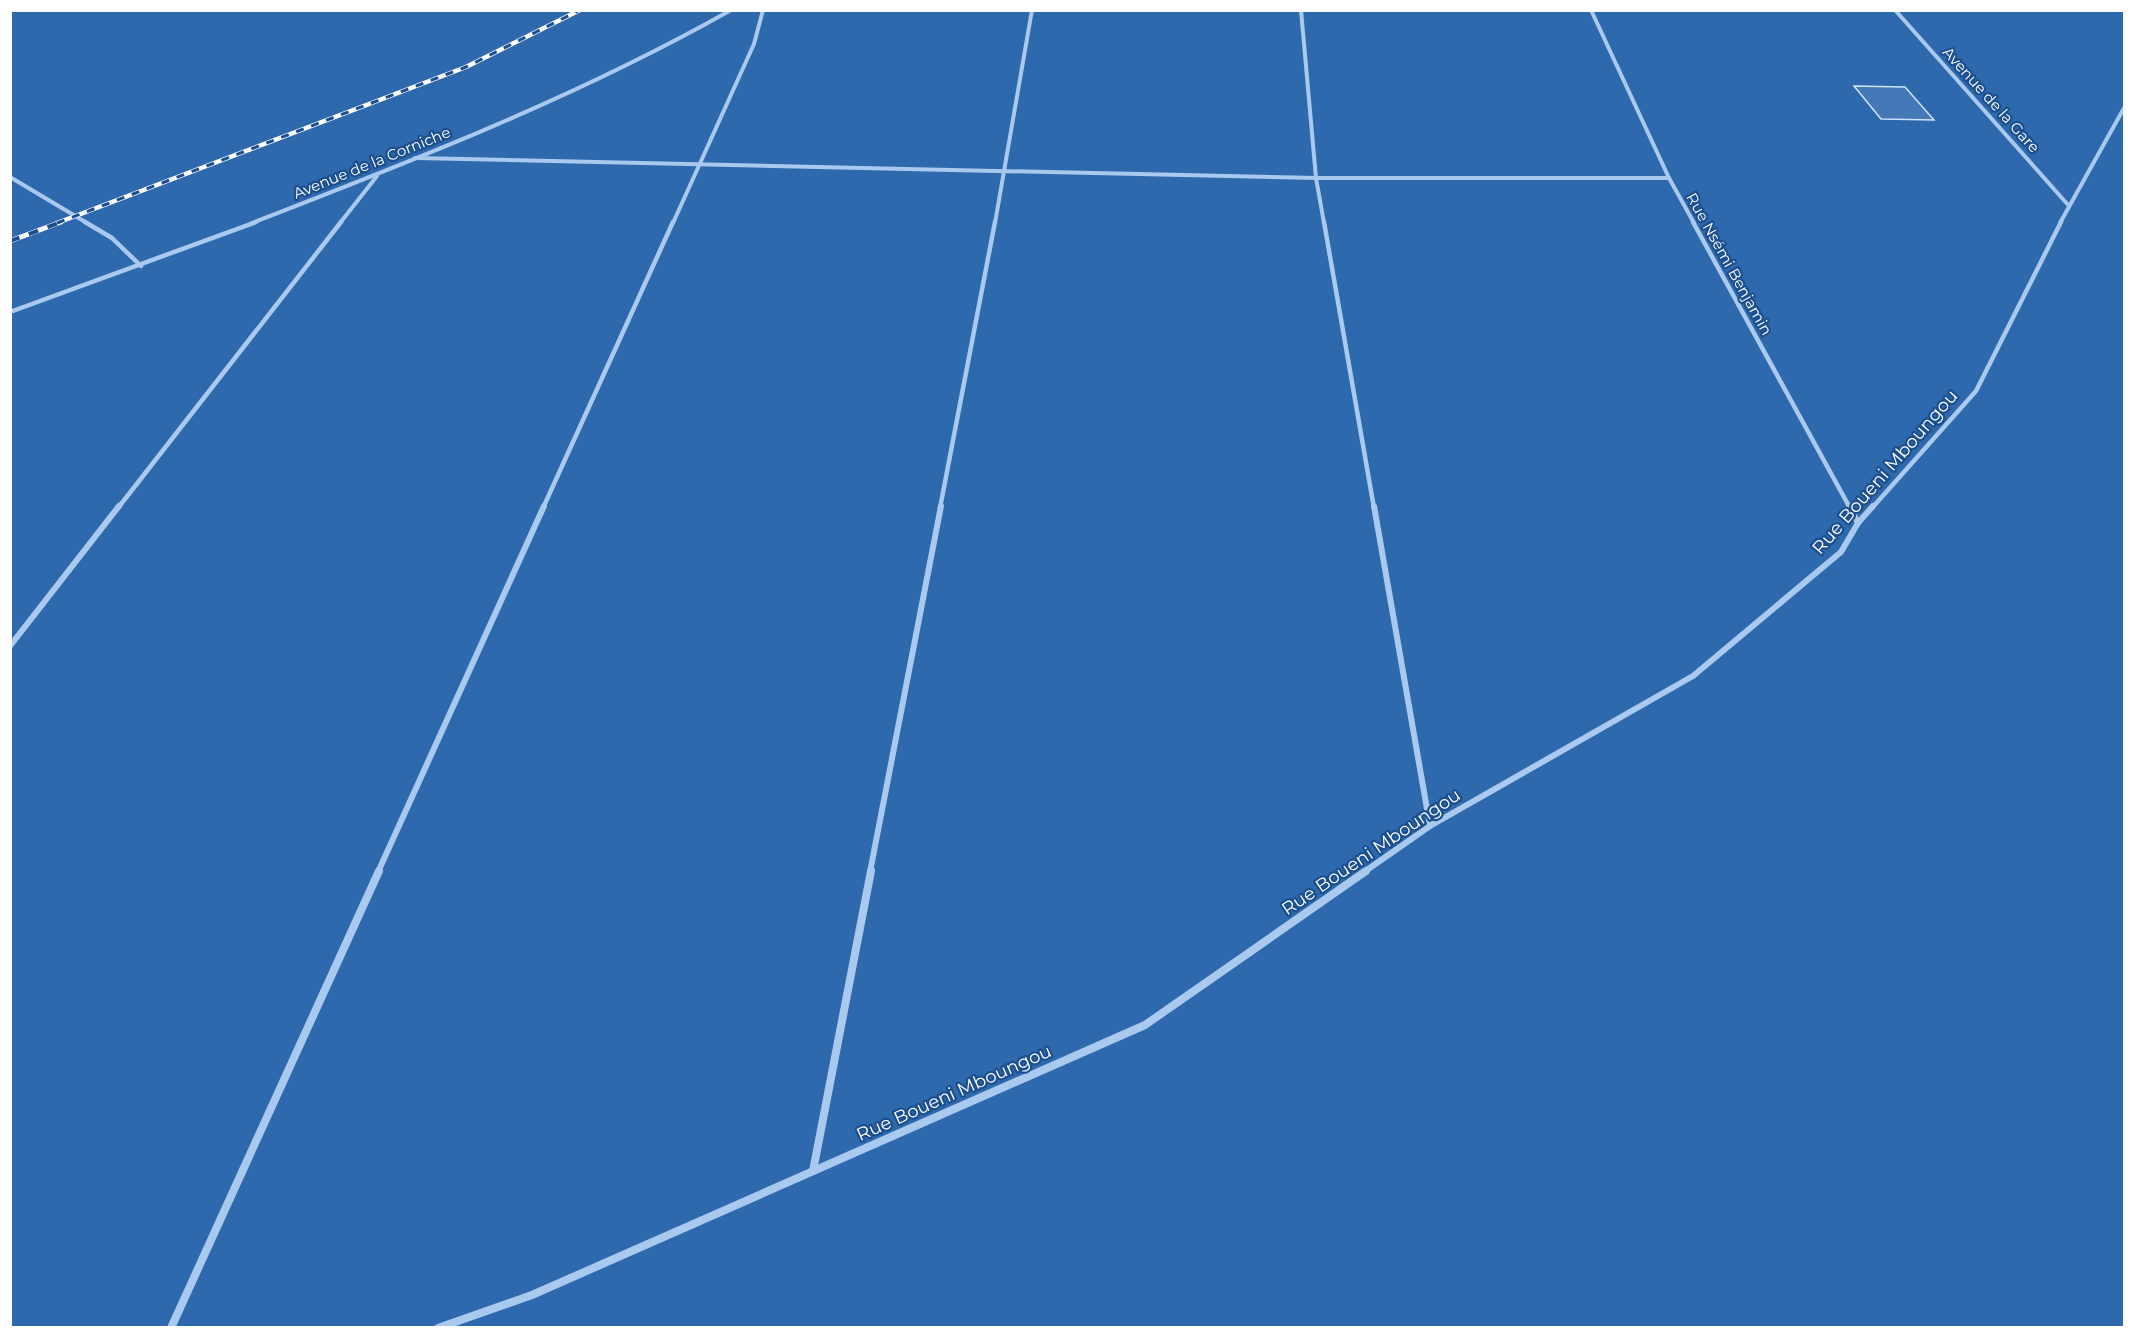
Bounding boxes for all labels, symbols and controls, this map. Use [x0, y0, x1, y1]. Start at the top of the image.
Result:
street label: Avenue de la Gare [1939, 43, 2044, 156]
street label: Avenue de la Corniche [290, 122, 453, 203]
street label: Rue Nsémi Benjamin [1682, 189, 1777, 338]
street label: Rue Boueni Mboungou [1808, 385, 1962, 559]
street label: Rue Boueni Mboungou [1277, 784, 1465, 920]
street label: Rue Boueni Mboungou [853, 1040, 1055, 1146]

